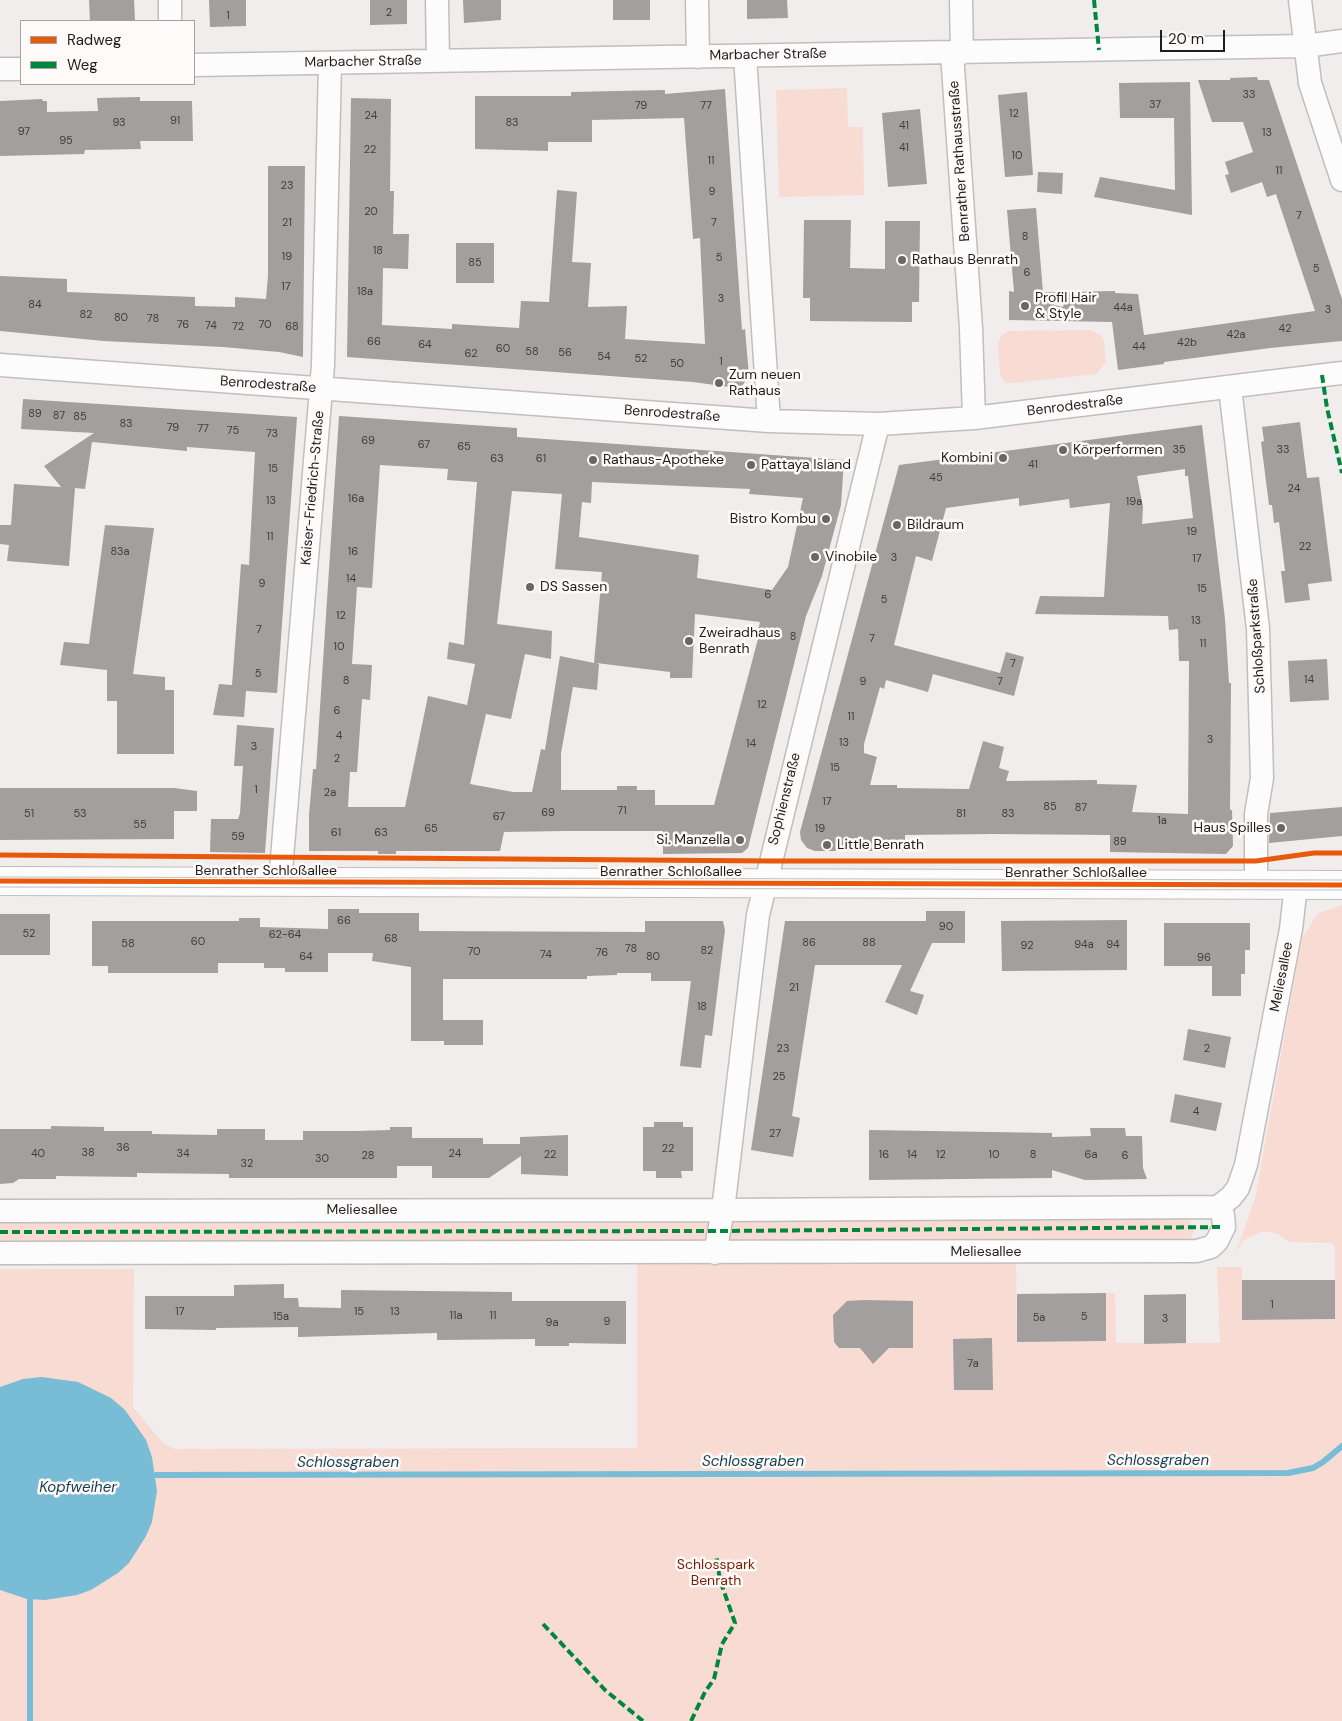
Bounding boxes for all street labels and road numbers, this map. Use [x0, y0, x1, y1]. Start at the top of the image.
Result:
street label: Marbacher Straße [709, 46, 827, 64]
street label: Marbacher Straße [304, 53, 422, 71]
street label: Benrather Rathausstraße [946, 80, 974, 242]
street label: Benrodestraße [219, 373, 317, 397]
street label: Benrodestraße [1026, 392, 1124, 420]
street label: Benrodestraße [623, 402, 721, 426]
street label: Kaiser-Friedrich-Straße [298, 410, 328, 566]
street label: Schloßparkstraße [1245, 578, 1269, 694]
street label: Sophienstraße [765, 751, 805, 847]
street label: Benrather Schloßallee [195, 863, 337, 879]
street label: Benrather Schloßallee [600, 864, 742, 880]
street label: Benrather Schloßallee [1005, 865, 1147, 881]
street label: Meliesallee [1267, 941, 1297, 1013]
street label: Meliesallee [327, 1202, 397, 1218]
street label: Meliesallee [951, 1244, 1021, 1260]

